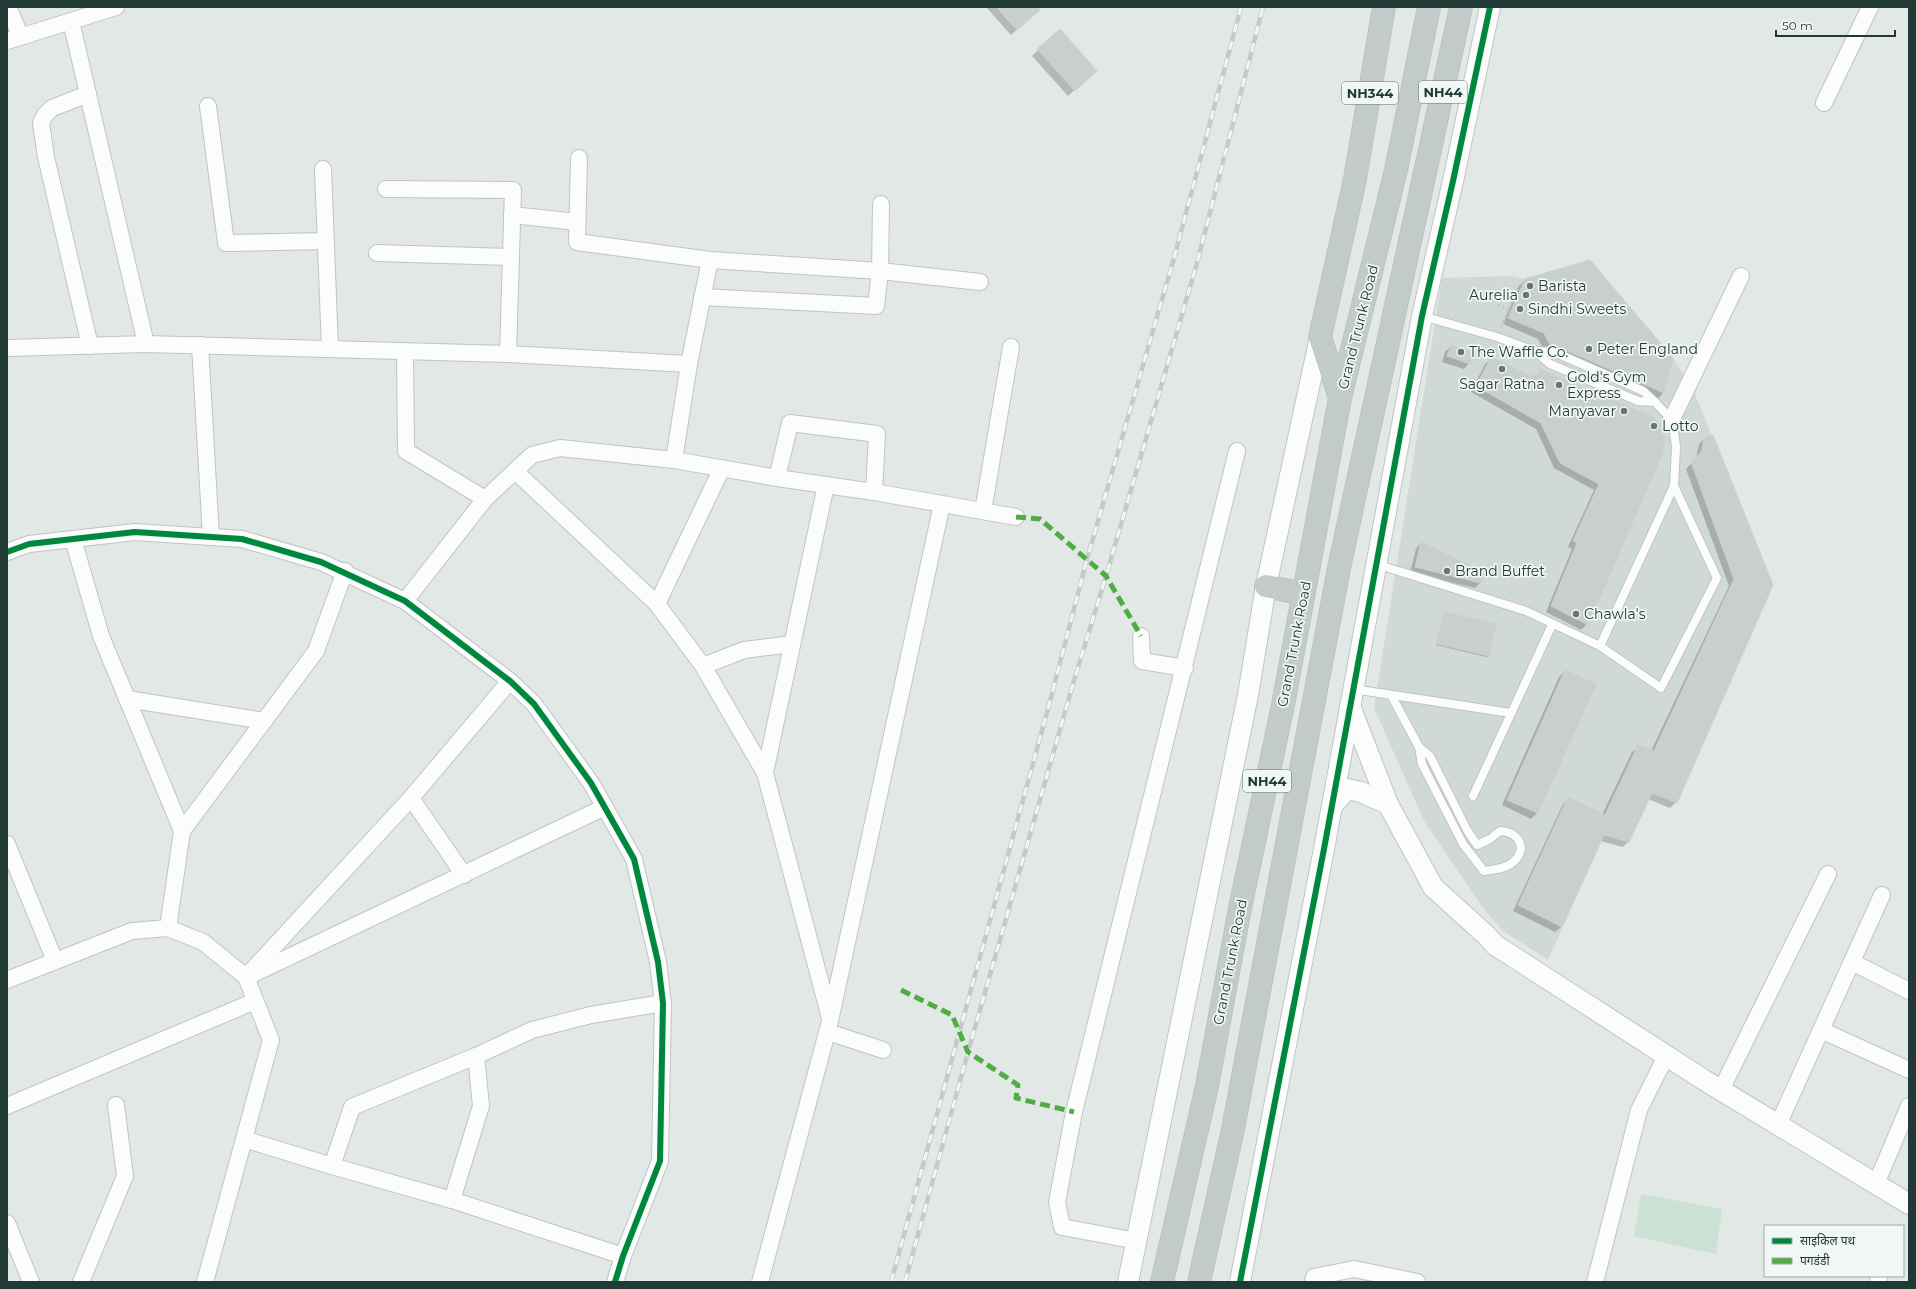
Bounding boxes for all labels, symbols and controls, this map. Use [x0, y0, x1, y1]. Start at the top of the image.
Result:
scale bar [1776, 12, 1895, 38]
text: 50 m [1782, 18, 1813, 33]
road number: NH44 [1419, 81, 1467, 103]
road number: NH344 [1342, 82, 1398, 104]
street label: Grand Trunk Road [1334, 263, 1382, 391]
place label: Barista [1538, 277, 1587, 295]
marker: Barista [1525, 281, 1535, 291]
place label: Aurelia [1469, 286, 1518, 304]
marker: Aurelia [1521, 290, 1531, 300]
place label: Sindhi Sweets [1528, 300, 1626, 318]
marker: Sindhi Sweets [1515, 304, 1525, 314]
place label: Peter England [1597, 340, 1698, 358]
place label: The Waffle Co. [1469, 343, 1568, 361]
marker: Peter England [1584, 344, 1594, 354]
marker: The Waffle Co. [1456, 347, 1466, 357]
marker: Sagar Ratna [1497, 364, 1507, 374]
place label: Gold's Gym Express [1567, 368, 1646, 402]
place label: Sagar Ratna [1459, 375, 1545, 393]
marker: Gold's Gym Express [1554, 380, 1564, 390]
place label: Manyavar [1549, 402, 1616, 420]
marker: Manyavar [1619, 406, 1629, 416]
place label: Lotto [1662, 417, 1699, 435]
marker: Lotto [1649, 421, 1659, 431]
place label: Brand Buffet [1455, 562, 1545, 580]
marker: Brand Buffet [1442, 566, 1452, 576]
street label: Grand Trunk Road [1273, 580, 1315, 708]
place label: Chawla's [1584, 605, 1646, 623]
marker: Chawla's [1571, 609, 1581, 619]
road number: NH44 [1243, 770, 1291, 792]
street label: Grand Trunk Road [1209, 898, 1251, 1026]
legend [1764, 1225, 1904, 1277]
text: साइकिल पथ [1800, 1233, 1856, 1248]
text: पगडंडी [1800, 1253, 1830, 1268]

